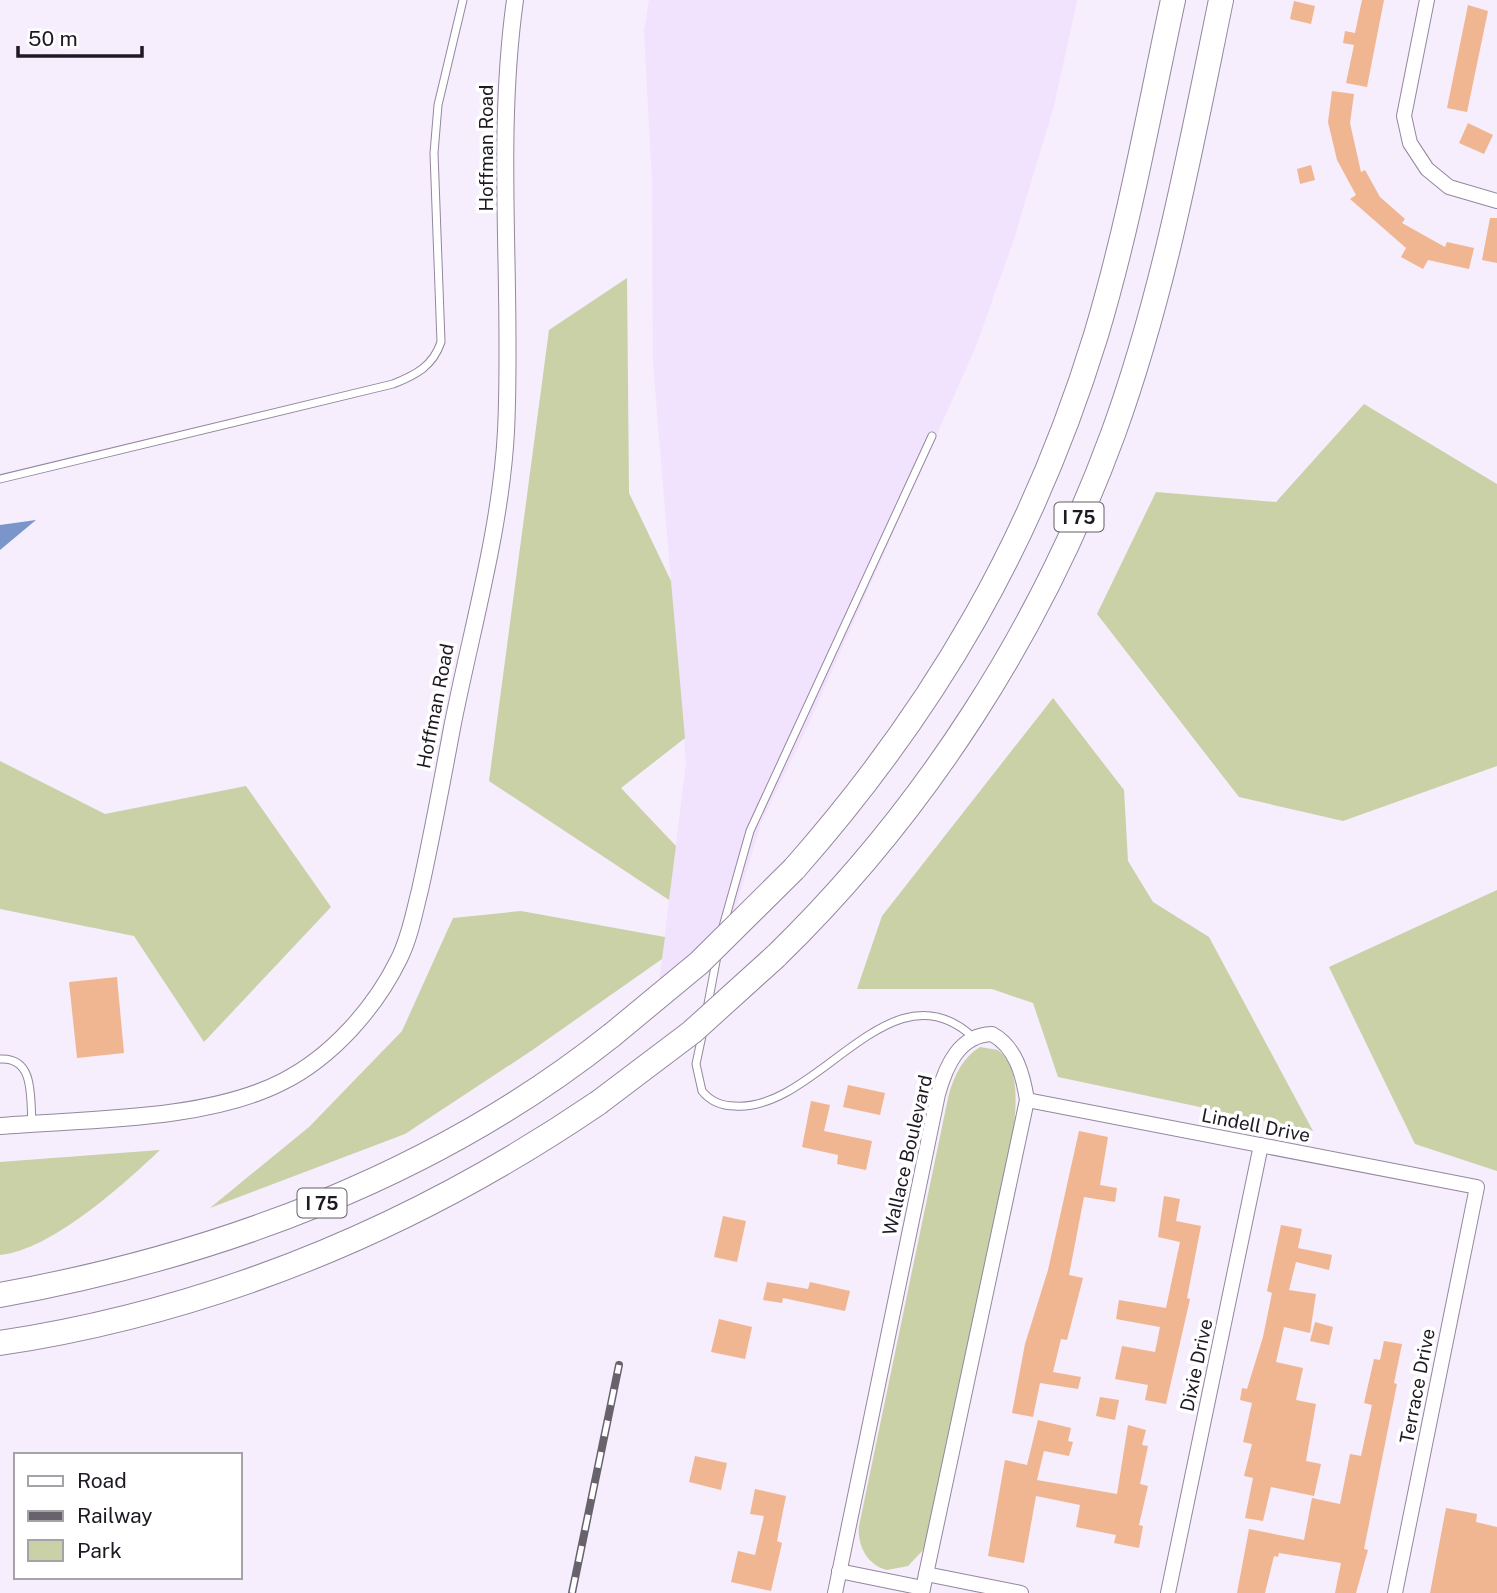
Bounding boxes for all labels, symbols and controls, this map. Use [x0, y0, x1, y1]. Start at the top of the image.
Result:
scale bar [18, 14, 142, 58]
text: 50 m [28, 26, 78, 51]
street label: Hoffman Road [475, 85, 497, 211]
road number: I 75 [1054, 503, 1104, 532]
street label: Hoffman Road [412, 642, 458, 770]
street label: Wallace Boulevard [878, 1073, 936, 1237]
street label: Lindell Drive [1200, 1104, 1312, 1146]
road number: I 75 [298, 1188, 346, 1218]
street label: Dixie Drive [1175, 1317, 1217, 1413]
street label: Terrace Drive [1395, 1327, 1439, 1445]
legend [14, 1453, 242, 1579]
text: Road [77, 1468, 127, 1493]
text: Railway [77, 1503, 153, 1528]
text: Park [77, 1538, 122, 1563]

